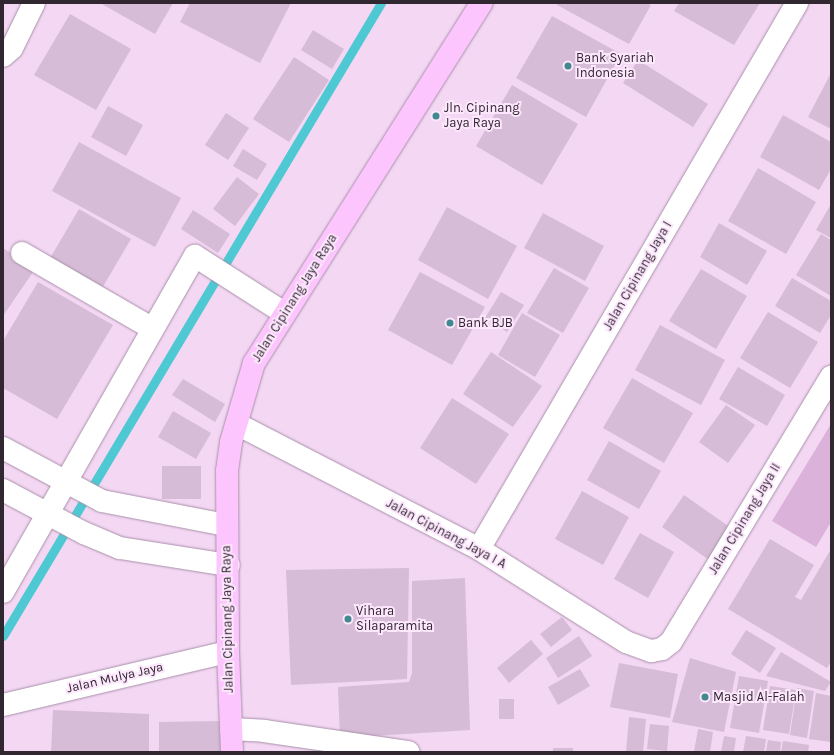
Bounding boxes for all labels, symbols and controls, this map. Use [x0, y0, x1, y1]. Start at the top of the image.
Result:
place label: Bank Syariah Indonesia [576, 51, 654, 82]
marker: Bank Syariah Indonesia [563, 61, 573, 71]
place label: Jln. Cipinang Jaya Raya [444, 101, 520, 132]
marker: Jln. Cipinang Jaya Raya [431, 111, 441, 121]
street label: Jalan Cipinang Jaya I [600, 219, 676, 333]
street label: Jalan Cipinang Jaya Raya [249, 231, 341, 365]
place label: Bank BJB [458, 315, 513, 331]
marker: Bank BJB [445, 318, 455, 328]
street label: Jalan Cipinang Jaya II [706, 461, 784, 577]
street label: Jalan Cipinang Jaya I A [383, 496, 509, 572]
street label: Jalan Cipinang Jaya Raya [219, 545, 237, 693]
place label: Vihara Silaparamita [356, 604, 433, 635]
marker: Vihara Silaparamita [343, 614, 353, 624]
street label: Jalan Mulya Jaya [65, 659, 165, 697]
place label: Masjid Al-Falah [713, 689, 805, 705]
marker: Masjid Al-Falah [700, 692, 710, 702]

